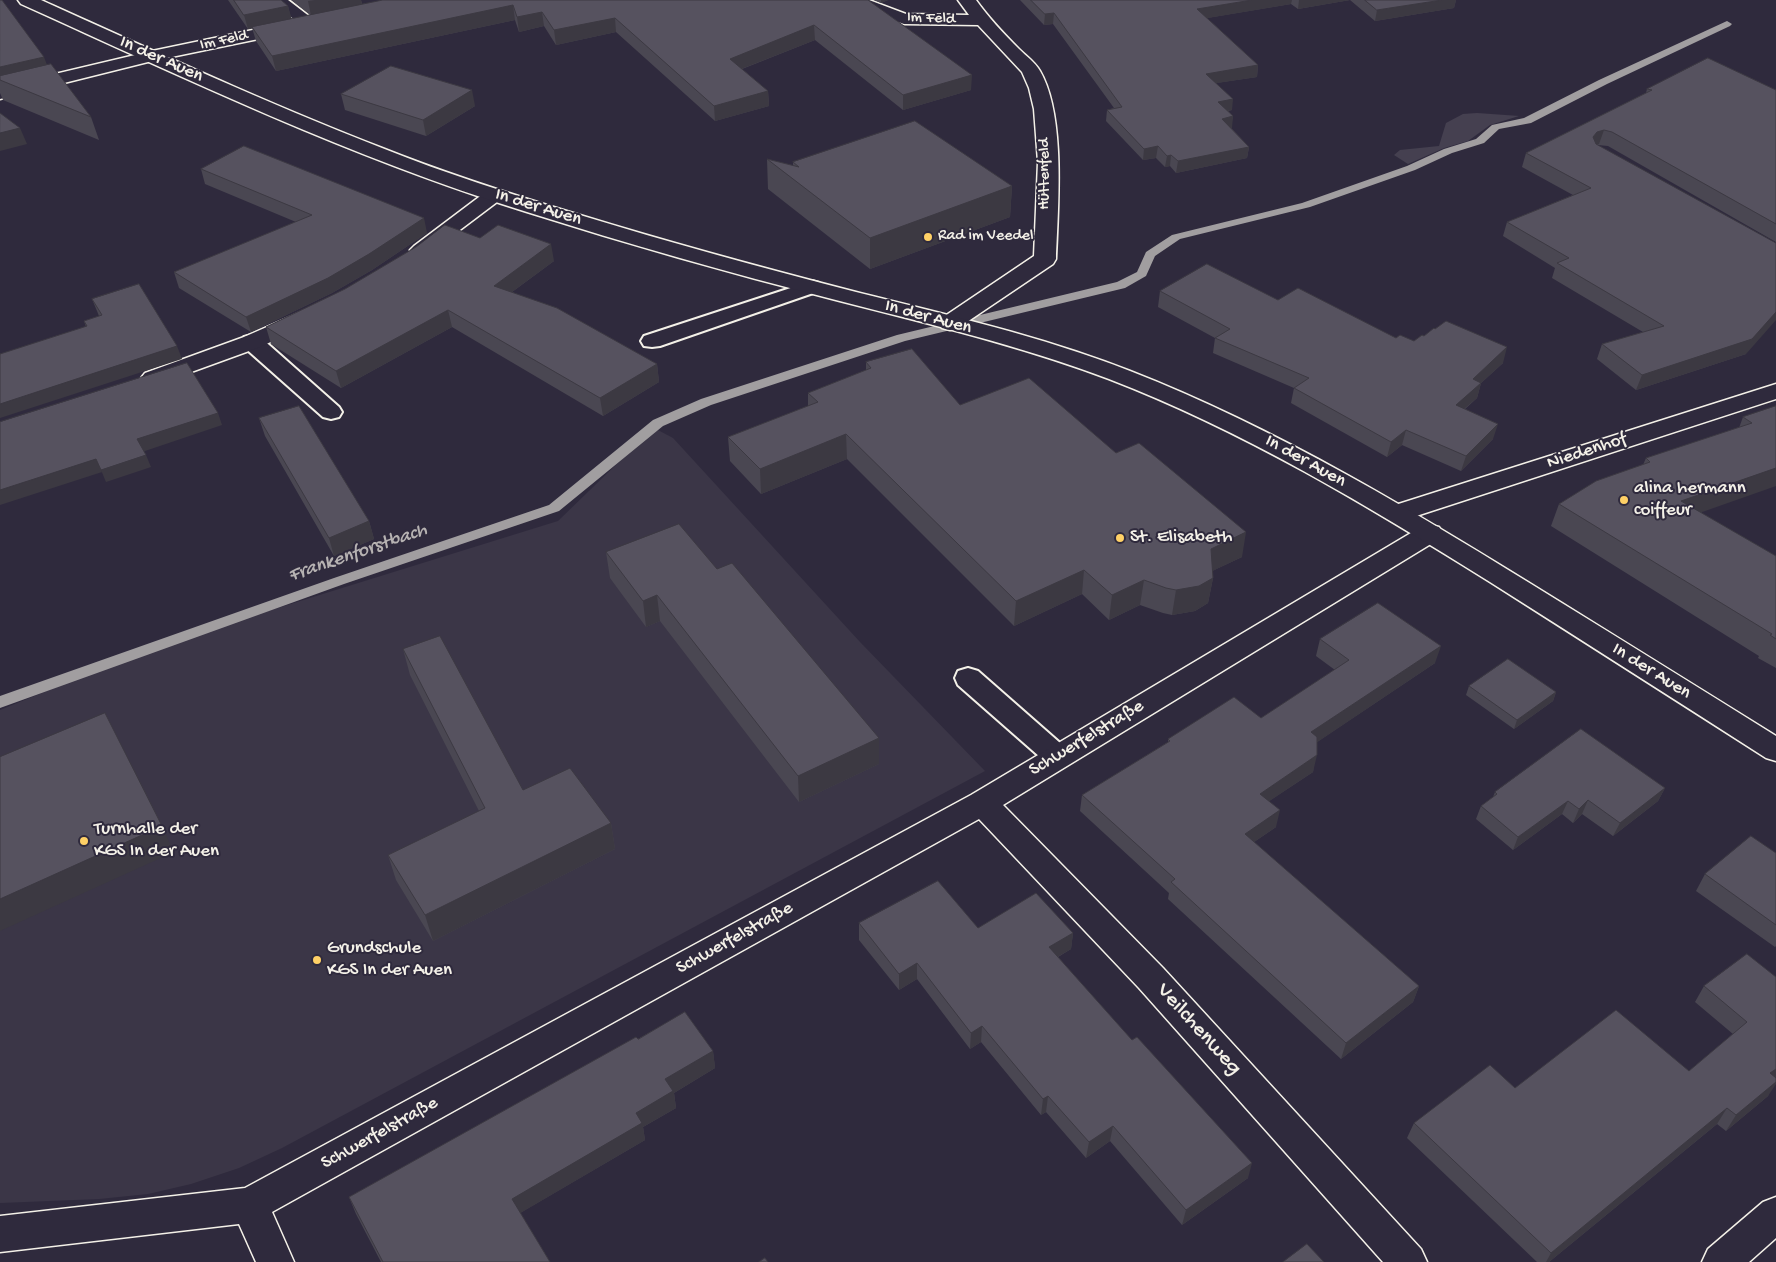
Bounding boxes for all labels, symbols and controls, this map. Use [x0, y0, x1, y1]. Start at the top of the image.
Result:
street label: Im Feld [906, 8, 956, 30]
street label: Im Feld [198, 27, 250, 55]
street label: In der Auen [116, 31, 206, 89]
street label: Hüttenfeld [1036, 138, 1056, 210]
street label: In der Auen [492, 184, 584, 232]
place label: Rad im Veedel [938, 227, 1034, 247]
marker: Rad im Veedel [922, 231, 934, 243]
street label: In der Auen [882, 295, 974, 341]
street label: Niedenhof [1544, 428, 1630, 476]
street label: In der Auen [1260, 430, 1350, 494]
place label: alina hermann coiffeur [1634, 478, 1746, 522]
marker: alina hermann coiffeur [1618, 494, 1630, 506]
water label: Frankenforstbach [286, 519, 430, 589]
place label: St. Elisabeth [1130, 527, 1233, 549]
marker: St. Elisabeth [1114, 532, 1126, 544]
street label: In der Auen [1607, 639, 1695, 705]
street label: Schwerfelstraße [1025, 696, 1149, 782]
place label: Turnhalle der KGS In der Auen [94, 819, 219, 863]
marker: Turnhalle der KGS In der Auen [78, 835, 90, 847]
street label: Schwerfelstraße [673, 898, 797, 980]
place label: Grundschule KGS In der Auen [327, 938, 452, 982]
marker: Grundschule KGS In der Auen [311, 954, 323, 966]
street label: Veilchenweg [1150, 978, 1246, 1082]
street label: Schwerfelstraße [318, 1093, 442, 1175]

